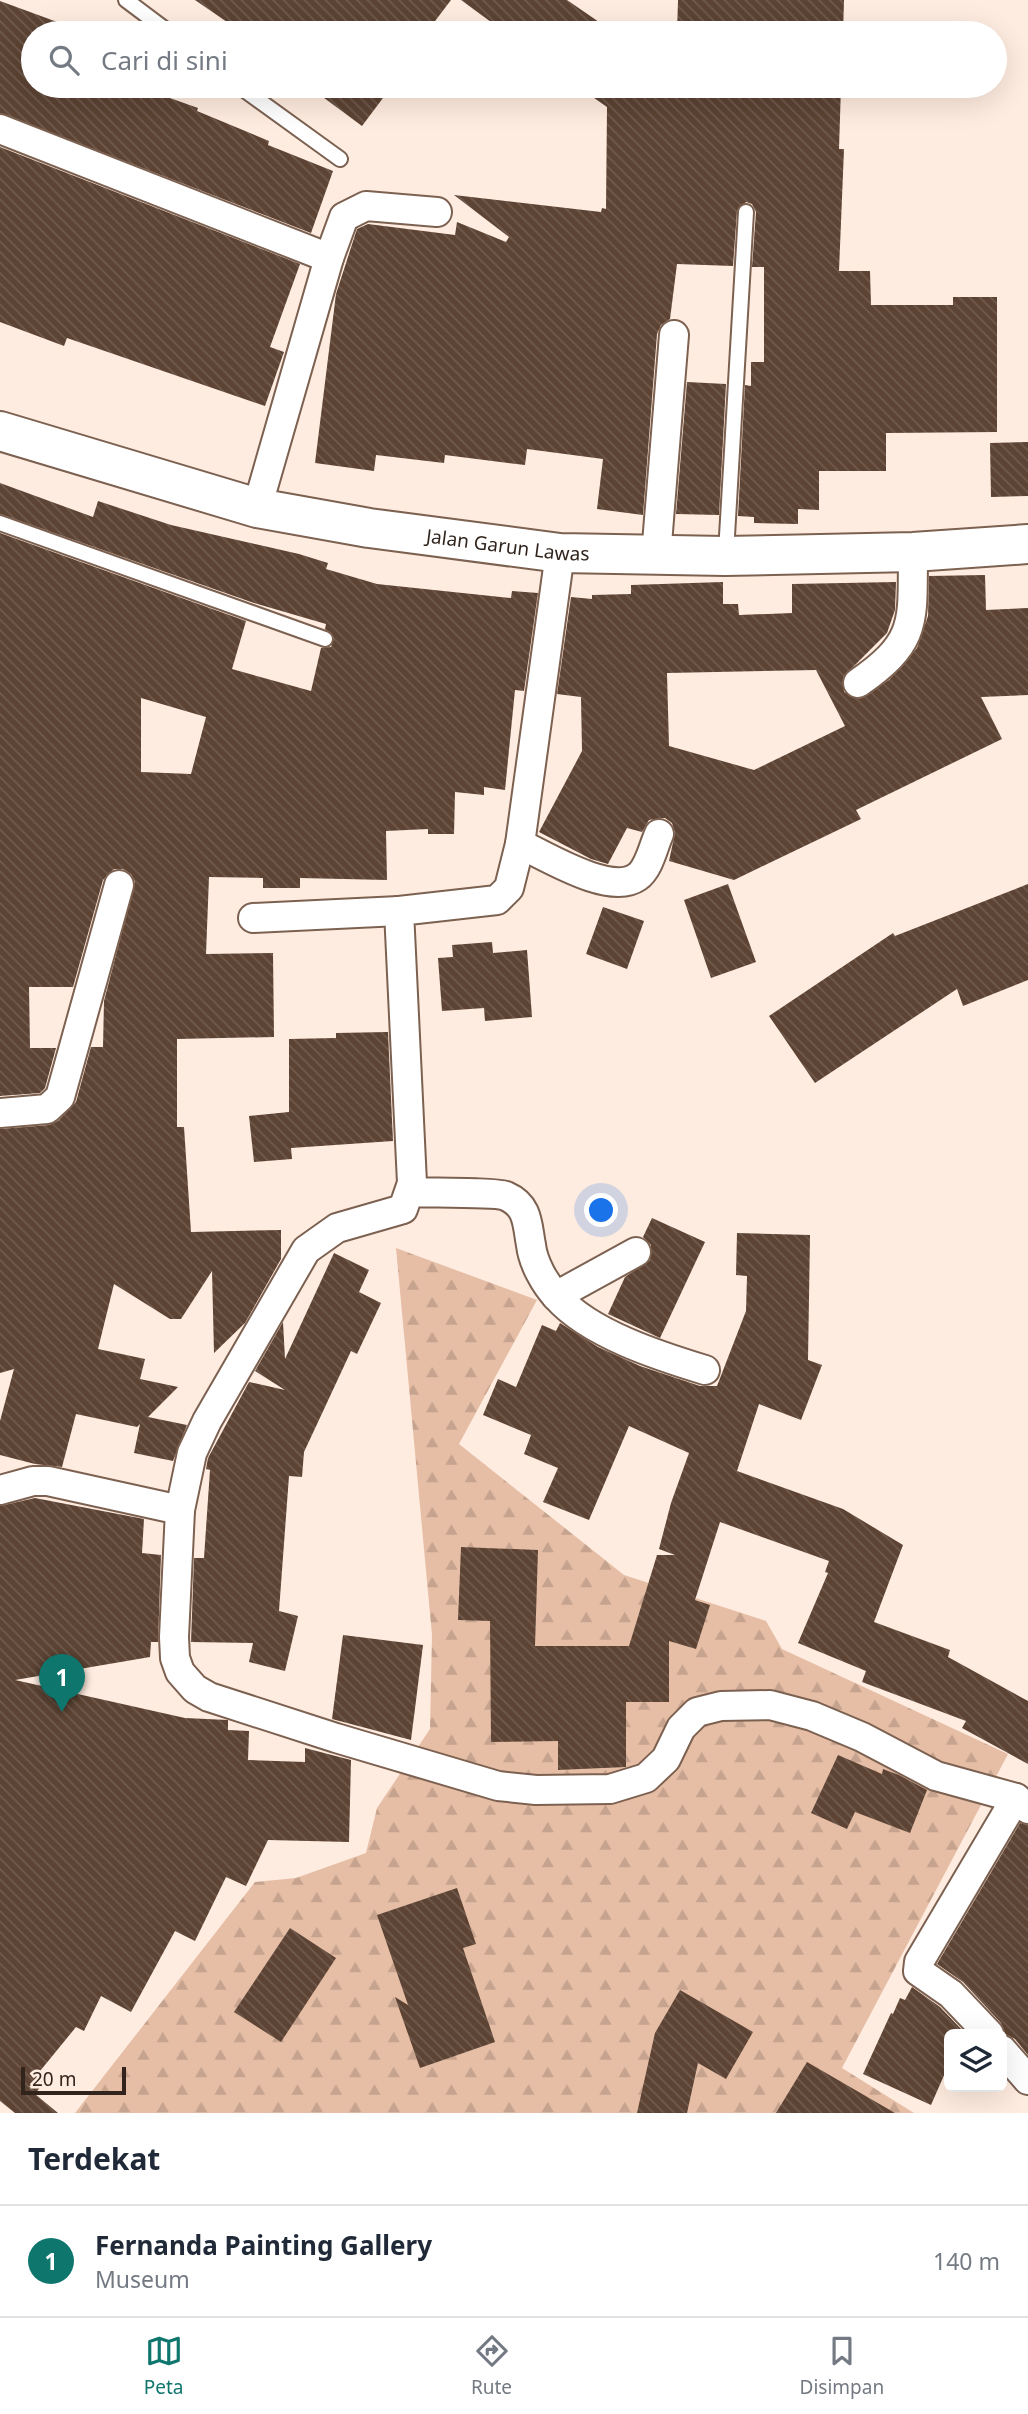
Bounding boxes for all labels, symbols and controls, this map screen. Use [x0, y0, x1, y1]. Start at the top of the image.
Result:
search box [21, 21, 1007, 98]
icon: search [45, 41, 83, 79]
text: Cari di sini [101, 42, 228, 78]
street label: Jalan Garun Lawas [423, 522, 590, 567]
your location [584, 1193, 618, 1227]
pin: 1 [39, 1654, 85, 1712]
map controls [944, 2029, 1007, 2092]
button: layers [944, 2029, 1007, 2092]
scale bar [21, 2064, 126, 2096]
text: 20 m [32, 2066, 76, 2092]
text: Terdekat [28, 2138, 160, 2179]
text: Fernanda Painting Gallery [95, 2227, 432, 2263]
text: 1 [44, 2245, 58, 2277]
text: 140 m [933, 2245, 1000, 2277]
text: Museum [95, 2263, 190, 2295]
tab: Peta [144, 2332, 183, 2400]
tab: Rute [471, 2332, 512, 2400]
tab: Disimpan [800, 2332, 884, 2400]

